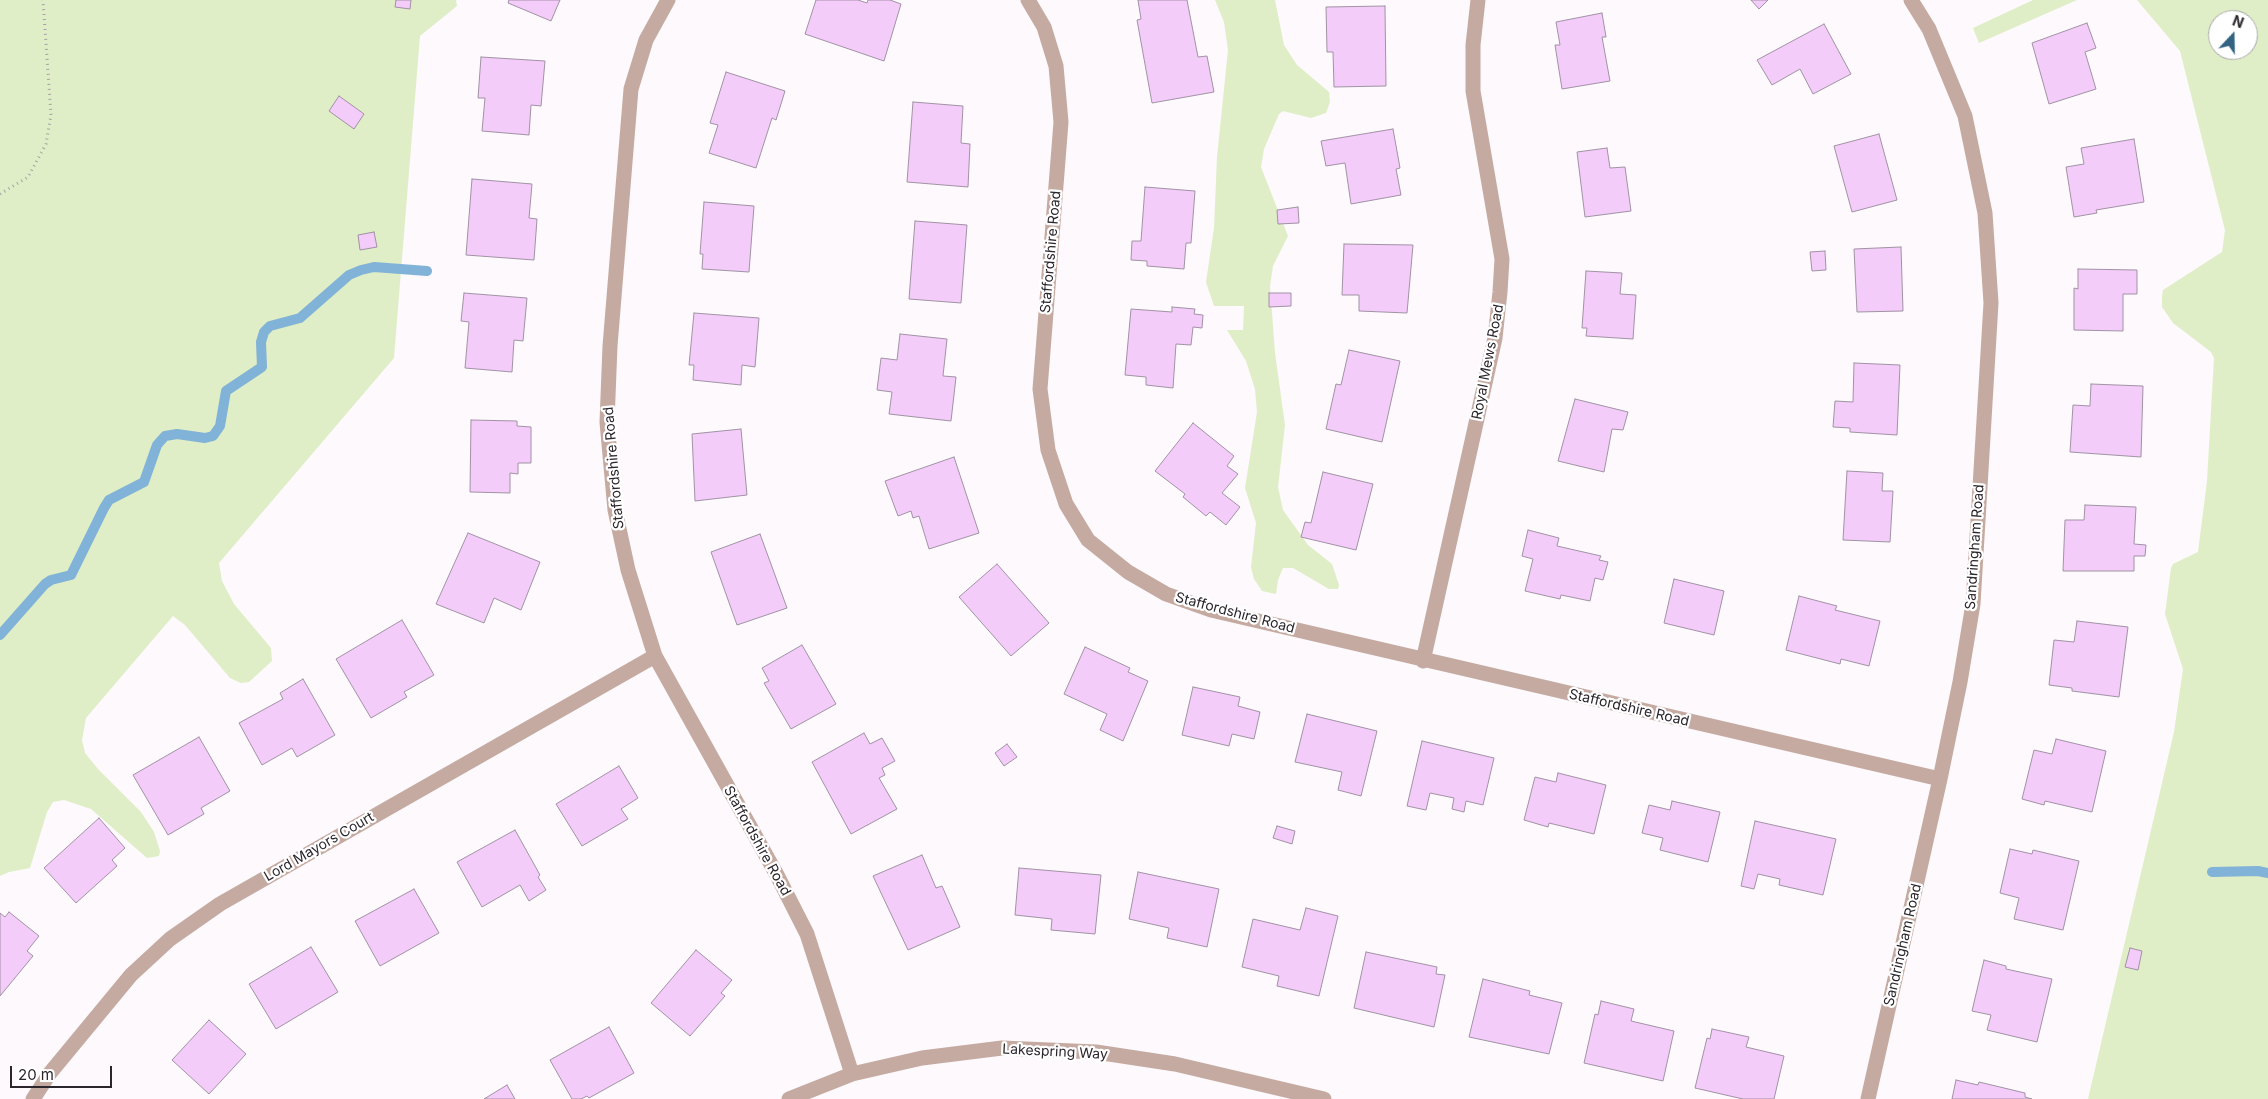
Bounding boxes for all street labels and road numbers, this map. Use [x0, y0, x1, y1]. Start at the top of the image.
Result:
street label: Staffordshire Road [1037, 190, 1065, 314]
street label: Royal Mews Road [1469, 303, 1507, 421]
street label: Staffordshire Road [600, 406, 628, 530]
street label: Sandringham Road [1962, 484, 1988, 610]
street label: Staffordshire Road [1173, 589, 1297, 637]
street label: Staffordshire Road [1567, 686, 1691, 730]
street label: Staffordshire Road [720, 783, 794, 899]
street label: Lord Mayors Court [261, 809, 377, 885]
street label: Sandringham Road [1881, 882, 1925, 1008]
street label: Lakespring Way [1002, 1041, 1108, 1063]

